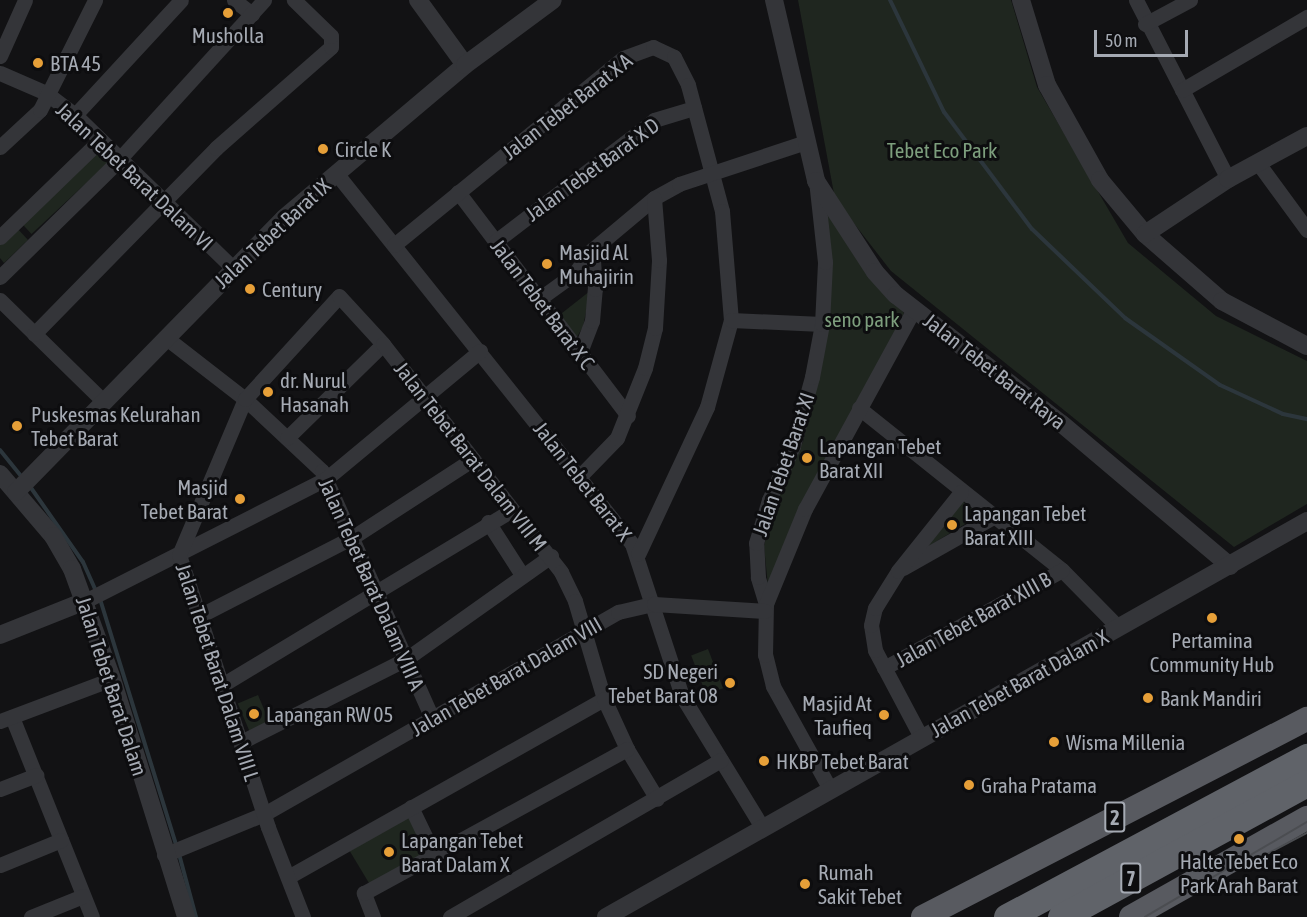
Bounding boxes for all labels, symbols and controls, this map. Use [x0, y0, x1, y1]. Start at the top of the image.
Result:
marker: Musholla [221, 6, 235, 20]
scale bar [1097, 18, 1192, 56]
place label: Musholla [192, 22, 264, 48]
text: 50 m [1105, 30, 1137, 51]
street label: Jalan Tebet Barat X A [497, 48, 637, 164]
place label: BTA 45 [50, 50, 101, 76]
marker: BTA 45 [31, 56, 45, 70]
street label: Jalan Tebet Barat Dalam VI [51, 97, 219, 255]
street label: Jalan Tebet Barat X D [520, 112, 664, 226]
place label: Circle K [335, 136, 391, 162]
park label: Tebet Eco Park [887, 137, 997, 163]
marker: Circle K [316, 142, 330, 156]
street label: Jalan Tebet Barat IX [209, 173, 335, 293]
street label: Jalan Tebet Barat X C [486, 234, 600, 374]
place label: Masjid Al Muhajirin [559, 239, 634, 289]
marker: Masjid Al Muhajirin [540, 257, 554, 271]
place label: Century [262, 276, 322, 302]
marker: Century [243, 282, 257, 296]
park label: seno park [824, 306, 900, 332]
street label: Jalan Tebet Barat Raya [919, 308, 1071, 434]
street label: Jalan Tebet Barat Dalam VIII M [389, 356, 553, 556]
place label: dr. Nurul Hasanah [280, 367, 349, 417]
marker: dr. Nurul Hasanah [261, 385, 275, 399]
street label: Jalan Tebet Barat XI [747, 389, 819, 539]
place label: Puskesmas Kelurahan Tebet Barat [31, 401, 201, 451]
street label: Jalan Tebet Barat X [529, 416, 637, 546]
marker: Puskesmas Kelurahan Tebet Barat [8, 417, 26, 435]
place label: Lapangan Tebet Barat XII [819, 433, 941, 483]
marker: Lapangan Tebet Barat XII [800, 451, 814, 465]
place label: Masjid Tebet Barat [141, 474, 228, 524]
street label: Jalan Tebet Barat Dalam VIII A [314, 474, 430, 694]
marker: Masjid Tebet Barat [233, 492, 247, 506]
place label: Lapangan Tebet Barat XIII [964, 500, 1086, 550]
marker: Lapangan Tebet Barat XIII [945, 518, 959, 532]
street label: Jalan Tebet Barat Dalam VIII L [171, 560, 265, 784]
street label: Jalan Tebet Barat XIII B [891, 566, 1055, 672]
street label: Jalan Tebet Barat Dalam [71, 593, 153, 779]
street label: Jalan Tebet Barat Dalam VIII [406, 611, 606, 741]
marker: Pertamina Community Hub [1205, 611, 1219, 625]
street label: Jalan Tebet Barat Dalam X [926, 624, 1112, 742]
place label: Pertamina Community Hub [1150, 627, 1274, 677]
place label: SD Negeri Tebet Barat 08 [608, 658, 718, 708]
marker: SD Negeri Tebet Barat 08 [723, 676, 737, 690]
place label: Bank Mandiri [1160, 685, 1262, 711]
place label: Masjid At Taufieq [802, 690, 872, 740]
marker: Bank Mandiri [1141, 691, 1155, 705]
place label: Lapangan RW 05 [266, 701, 393, 727]
marker: Lapangan RW 05 [247, 707, 261, 721]
marker: Masjid At Taufieq [877, 708, 891, 722]
place label: Wisma Millenia [1066, 729, 1185, 755]
marker: Wisma Millenia [1047, 735, 1061, 749]
place label: HKBP Tebet Barat [776, 748, 909, 774]
marker: HKBP Tebet Barat [757, 754, 771, 768]
place label: Graha Pratama [981, 772, 1097, 798]
marker: Graha Pratama [962, 778, 976, 792]
road number: 2 [1103, 800, 1127, 834]
place label: Lapangan Tebet Barat Dalam X [401, 827, 523, 877]
marker: Halte Tebet Eco Park Arah Barat [1232, 832, 1246, 846]
marker: Lapangan Tebet Barat Dalam X [382, 845, 396, 859]
place label: Halte Tebet Eco Park Arah Barat [1180, 848, 1298, 898]
place label: Rumah Sakit Tebet [818, 859, 902, 909]
road number: 7 [1119, 861, 1143, 895]
marker: Rumah Sakit Tebet [796, 875, 814, 893]

